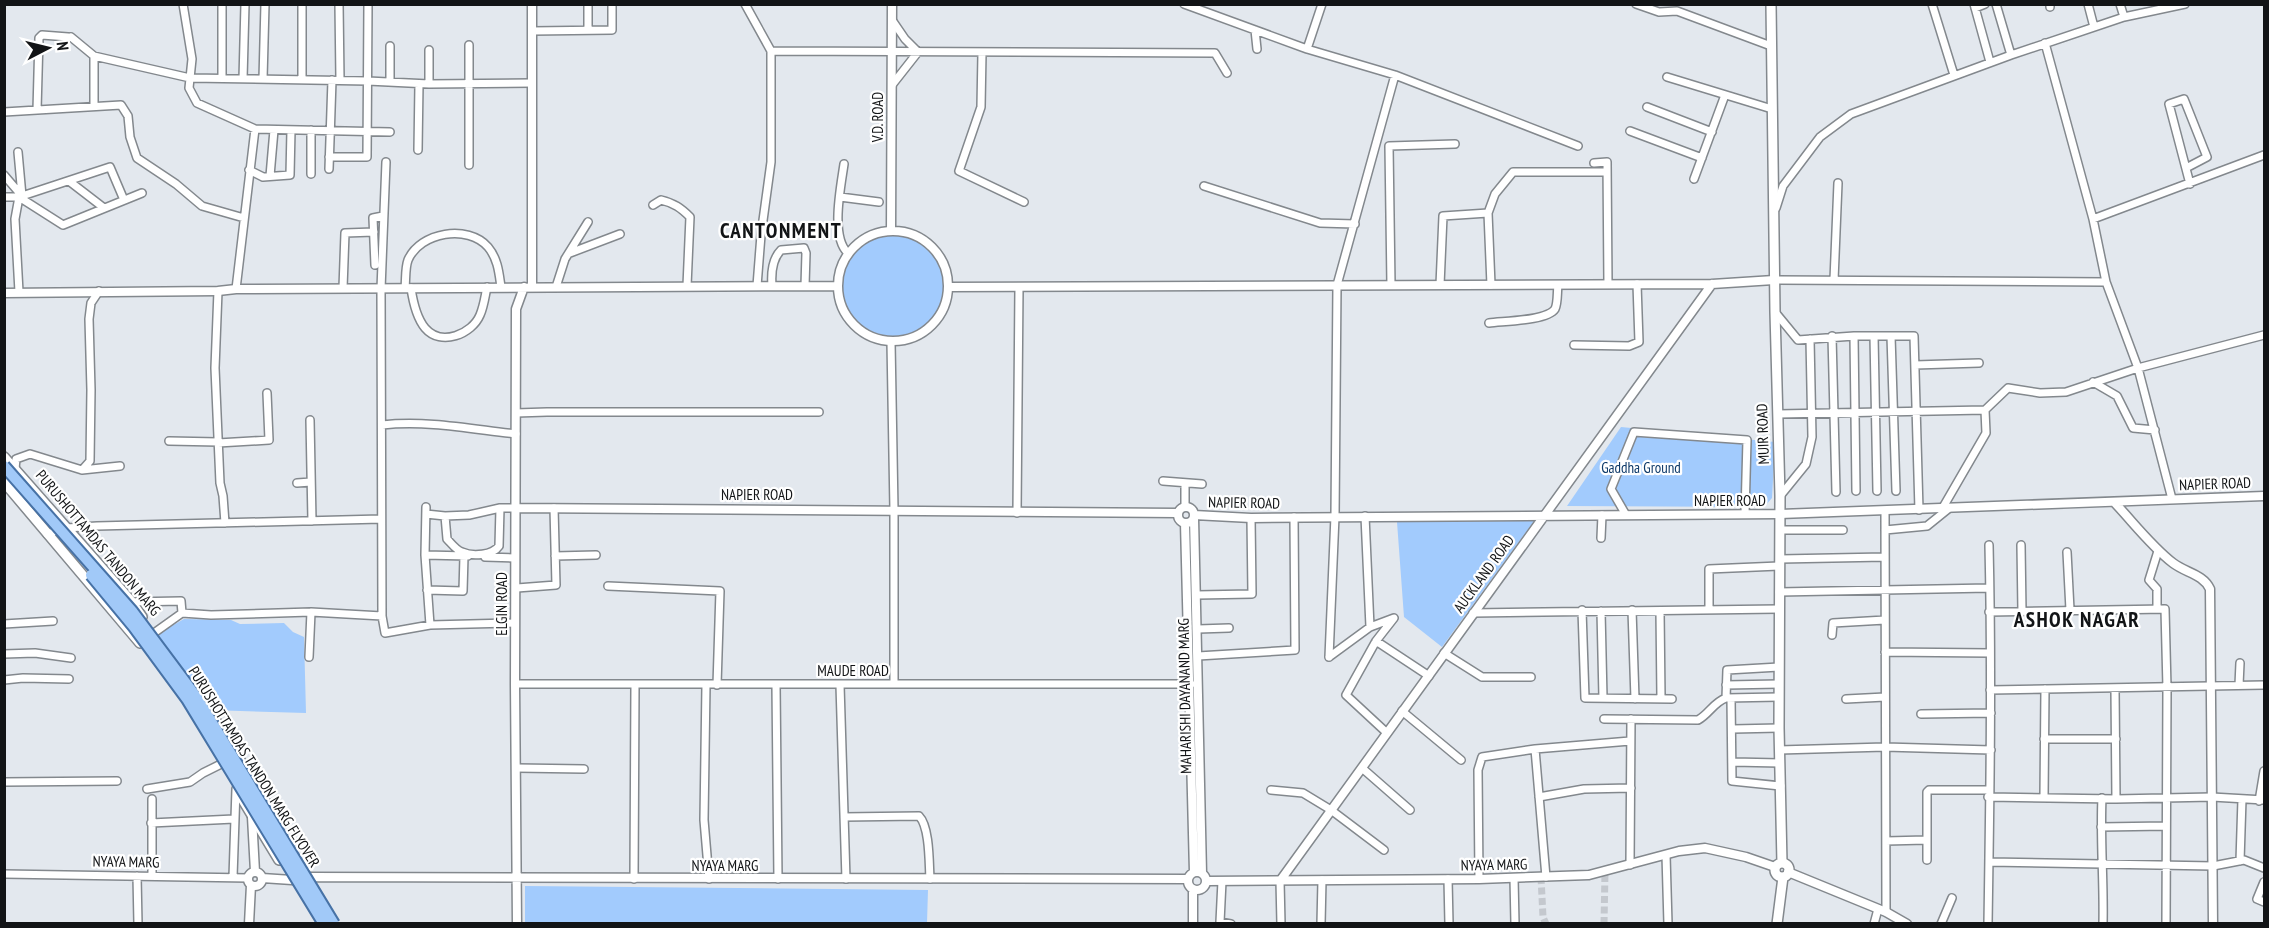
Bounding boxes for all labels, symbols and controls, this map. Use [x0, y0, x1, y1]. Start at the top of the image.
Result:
north arrow [18, 18, 78, 78]
text: N [52, 41, 73, 52]
street label: V.D. ROAD [868, 92, 887, 143]
district label: CANTONMENT [720, 217, 842, 244]
street label: MUIR ROAD [1752, 403, 1773, 465]
park label: Gaddha Ground [1601, 458, 1681, 477]
street label: PURUSHOTTAMDAS TANDON MARG [32, 466, 165, 619]
street label: NAPIER ROAD [2179, 473, 2251, 494]
street label: NAPIER ROAD [721, 485, 793, 504]
street label: NAPIER ROAD [1694, 491, 1766, 510]
street label: NAPIER ROAD [1208, 492, 1280, 513]
street label: AUCKLAND ROAD [1449, 531, 1518, 616]
street label: ELGIN ROAD [492, 572, 511, 636]
district label: ASHOK NAGAR [2013, 606, 2140, 633]
street label: MAHARISHI DAYANAND MARG [1174, 618, 1195, 774]
street label: MAUDE ROAD [817, 661, 889, 680]
street label: PURUSHOTTAMDAS TANDON MARG FLYOVER [185, 663, 324, 871]
street label: NYAYA MARG [92, 851, 160, 872]
street label: NYAYA MARG [1460, 854, 1528, 875]
street label: NYAYA MARG [692, 856, 758, 875]

